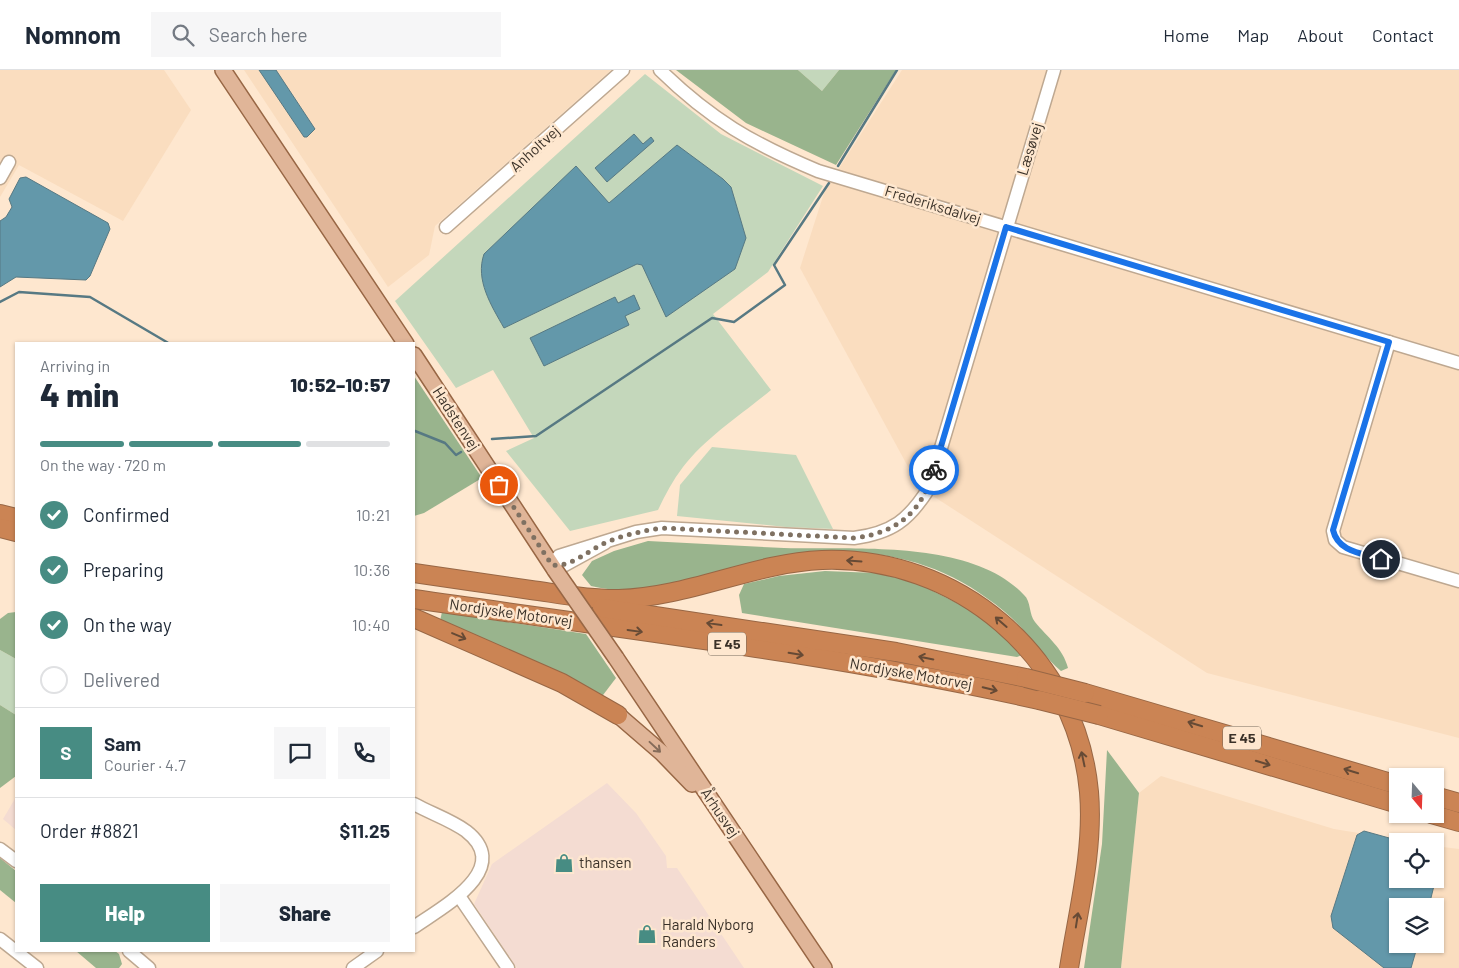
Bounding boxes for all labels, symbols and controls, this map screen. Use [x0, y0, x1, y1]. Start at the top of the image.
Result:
search box [151, 12, 501, 57]
text: Nomnom [25, 20, 121, 49]
icon: search [169, 21, 197, 49]
text: Search here [209, 23, 308, 46]
text: Home [1163, 24, 1209, 46]
text: Map [1237, 24, 1269, 46]
text: About [1297, 24, 1344, 46]
text: Contact [1372, 24, 1434, 46]
street label: Læsøvej [1013, 120, 1046, 177]
street label: Anholtvej [506, 121, 563, 175]
street label: Frederiksdalvej [883, 181, 984, 227]
text: Arriving in [40, 356, 110, 375]
text: 10:52–10:57 [290, 373, 390, 396]
text: 4 min [40, 375, 119, 413]
street label: Hadstenvej [430, 383, 484, 454]
courier [909, 445, 959, 495]
text: On the way · 720 m [40, 455, 166, 474]
icon: bike [920, 456, 948, 484]
pin [478, 464, 520, 506]
icon: bag [485, 471, 513, 499]
icon: check [40, 501, 68, 529]
text: Confirmed [83, 503, 170, 526]
text: 10:21 [356, 505, 390, 524]
pin [1360, 538, 1402, 580]
icon: home [1367, 545, 1395, 573]
icon: check [40, 556, 68, 584]
one-way arrow [846, 556, 862, 565]
text: Preparing [83, 558, 164, 581]
text: 10:36 [353, 560, 390, 579]
street label: Nordjyske Motorvej [448, 594, 574, 630]
icon: check [40, 611, 68, 639]
text: On the way [83, 613, 172, 636]
text: 10:40 [352, 615, 390, 634]
one-way arrow [995, 616, 1008, 627]
one-way arrow [707, 619, 723, 629]
one-way arrow [627, 626, 643, 636]
one-way arrow [451, 632, 466, 642]
road number: E 45 [708, 632, 746, 656]
one-way arrow [788, 650, 804, 660]
one-way arrow [919, 652, 935, 662]
street label: Nordjyske Motorvej [848, 653, 974, 693]
text: Delivered [83, 668, 160, 691]
one-way arrow [982, 685, 998, 694]
one-way arrow [1188, 718, 1204, 728]
road number: E 45 [1223, 726, 1261, 750]
button: chat [274, 727, 326, 779]
button: phone [338, 727, 390, 779]
text: Sam [104, 732, 141, 755]
text: S [60, 741, 72, 764]
one-way arrow [649, 741, 662, 753]
one-way arrow [1078, 751, 1088, 767]
text: Courier · 4.7 [104, 755, 186, 774]
one-way arrow [1255, 759, 1271, 769]
one-way arrow [1343, 765, 1359, 775]
north arrow [1389, 768, 1444, 822]
map controls [1389, 768, 1444, 953]
street label: Århusvej [698, 784, 745, 841]
text: Order #8821 [40, 819, 139, 842]
text: $11.25 [340, 819, 390, 842]
button: locate [1389, 833, 1444, 888]
shop icon: thansen [553, 852, 575, 874]
place label: thansen [579, 853, 632, 871]
button: Help [40, 884, 210, 942]
button: Share [220, 884, 390, 942]
button: layers [1389, 898, 1444, 953]
one-way arrow [1072, 912, 1082, 928]
place label: Harald Nyborg Randers [662, 915, 754, 950]
shop icon: Harald Nyborg Randers [636, 923, 658, 945]

